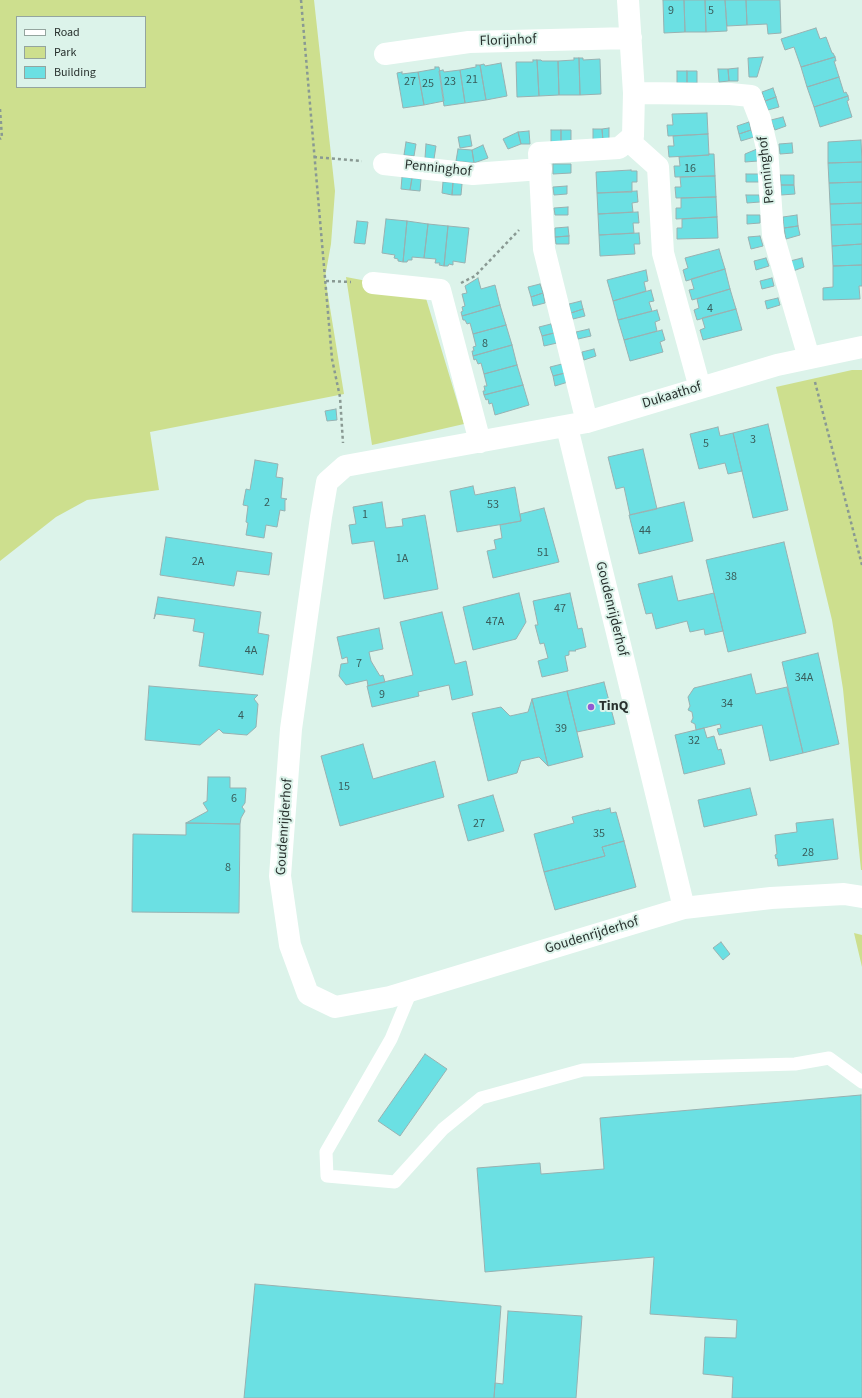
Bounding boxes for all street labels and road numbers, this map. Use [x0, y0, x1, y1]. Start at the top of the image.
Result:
street label: Florijnhof [479, 32, 537, 50]
street label: Penninghof [755, 136, 779, 204]
street label: Penninghof [404, 157, 472, 181]
street label: Dukaathof [640, 379, 704, 413]
street label: Goudenrijderhof [591, 560, 631, 658]
street label: Goudenrijderhof [273, 778, 297, 876]
street label: Goudenrijderhof [543, 914, 641, 958]

